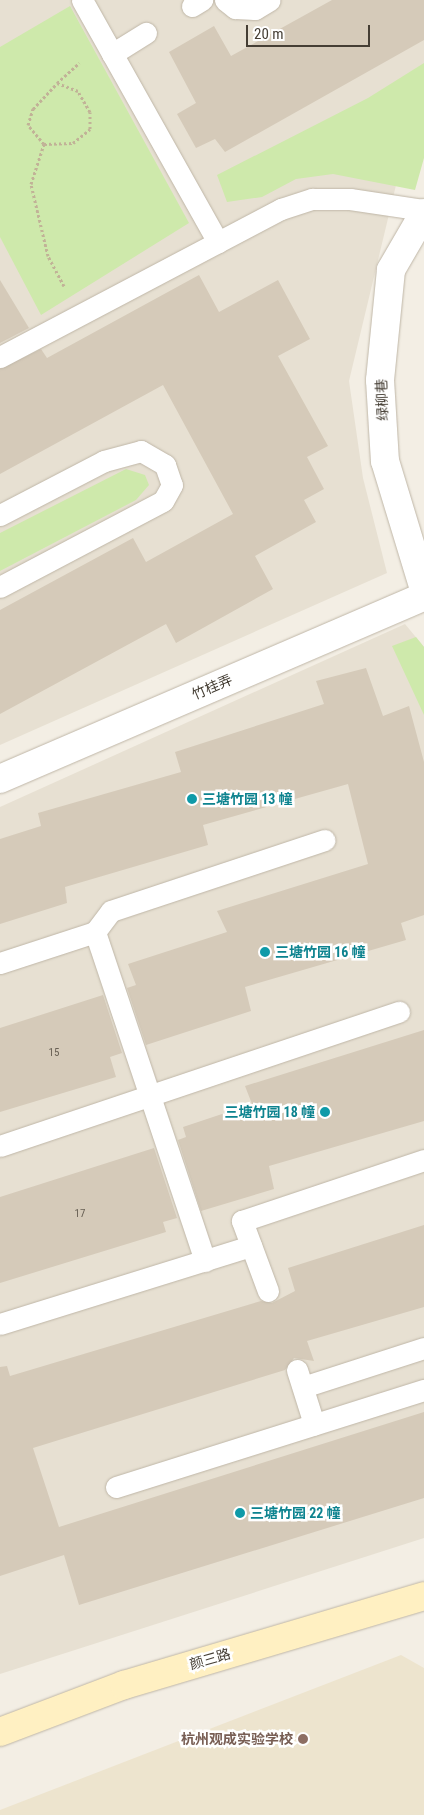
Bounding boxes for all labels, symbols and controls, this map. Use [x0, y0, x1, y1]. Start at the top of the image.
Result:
scale bar [249, 15, 373, 47]
text: 20 m [254, 25, 284, 43]
street label: 绿柳巷 [373, 379, 391, 421]
street label: 竹桂弄 [189, 671, 235, 703]
place label: 三塘竹园 13 幢 [202, 791, 293, 807]
marker: 三塘竹园 13 幢 [186, 793, 198, 805]
place label: 三塘竹园 16 幢 [275, 944, 366, 960]
marker: 三塘竹园 16 幢 [259, 946, 271, 958]
house number: 15 [49, 1046, 59, 1060]
place label: 三塘竹园 18 幢 [224, 1104, 315, 1120]
marker: 三塘竹园 18 幢 [319, 1106, 331, 1118]
house number: 17 [75, 1207, 85, 1221]
place label: 三塘竹园 22 幢 [250, 1505, 341, 1521]
marker: 三塘竹园 22 幢 [234, 1507, 246, 1519]
street label: 颜三路 [187, 1645, 233, 1673]
place label: 杭州观成实验学校 [181, 1731, 293, 1747]
marker: 杭州观成实验学校 [297, 1733, 309, 1745]

